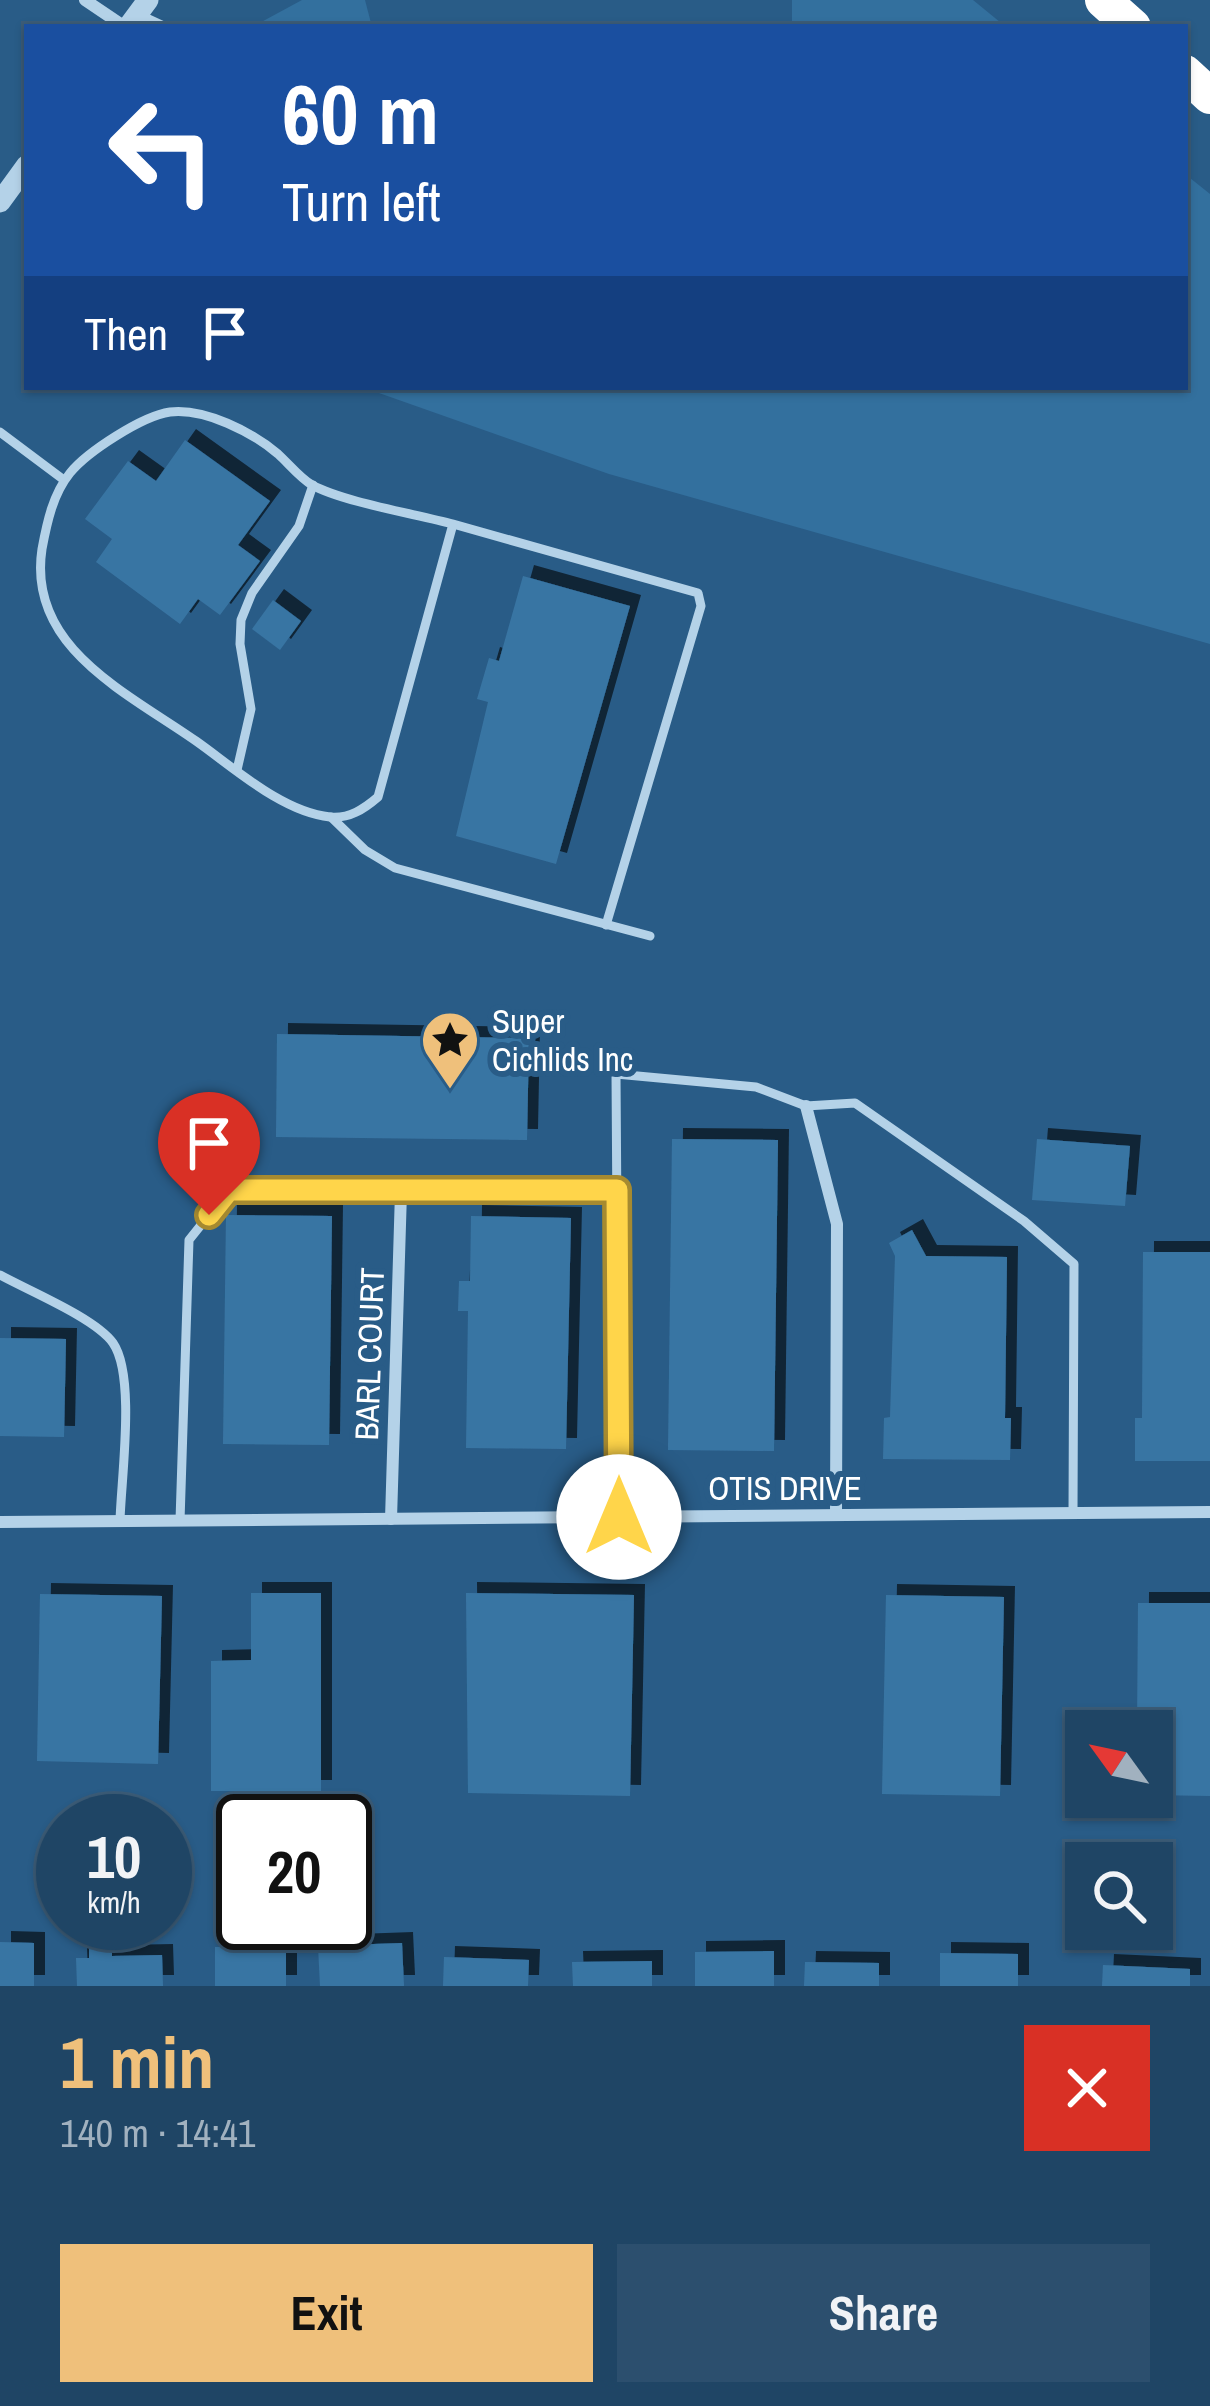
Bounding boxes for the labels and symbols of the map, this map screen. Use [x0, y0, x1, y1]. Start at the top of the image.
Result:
place label: Super Cichlids Inc [492, 999, 633, 1081]
place icon: Super Cichlids Inc [419, 1009, 481, 1091]
pin [158, 1092, 260, 1215]
street label: BARL COURT [344, 1267, 394, 1441]
position arrow [556, 1454, 682, 1580]
street label: OTIS DRIVE [708, 1466, 862, 1510]
north arrow [1065, 1710, 1173, 1818]
speed limit sign: 20 [216, 1794, 372, 1950]

